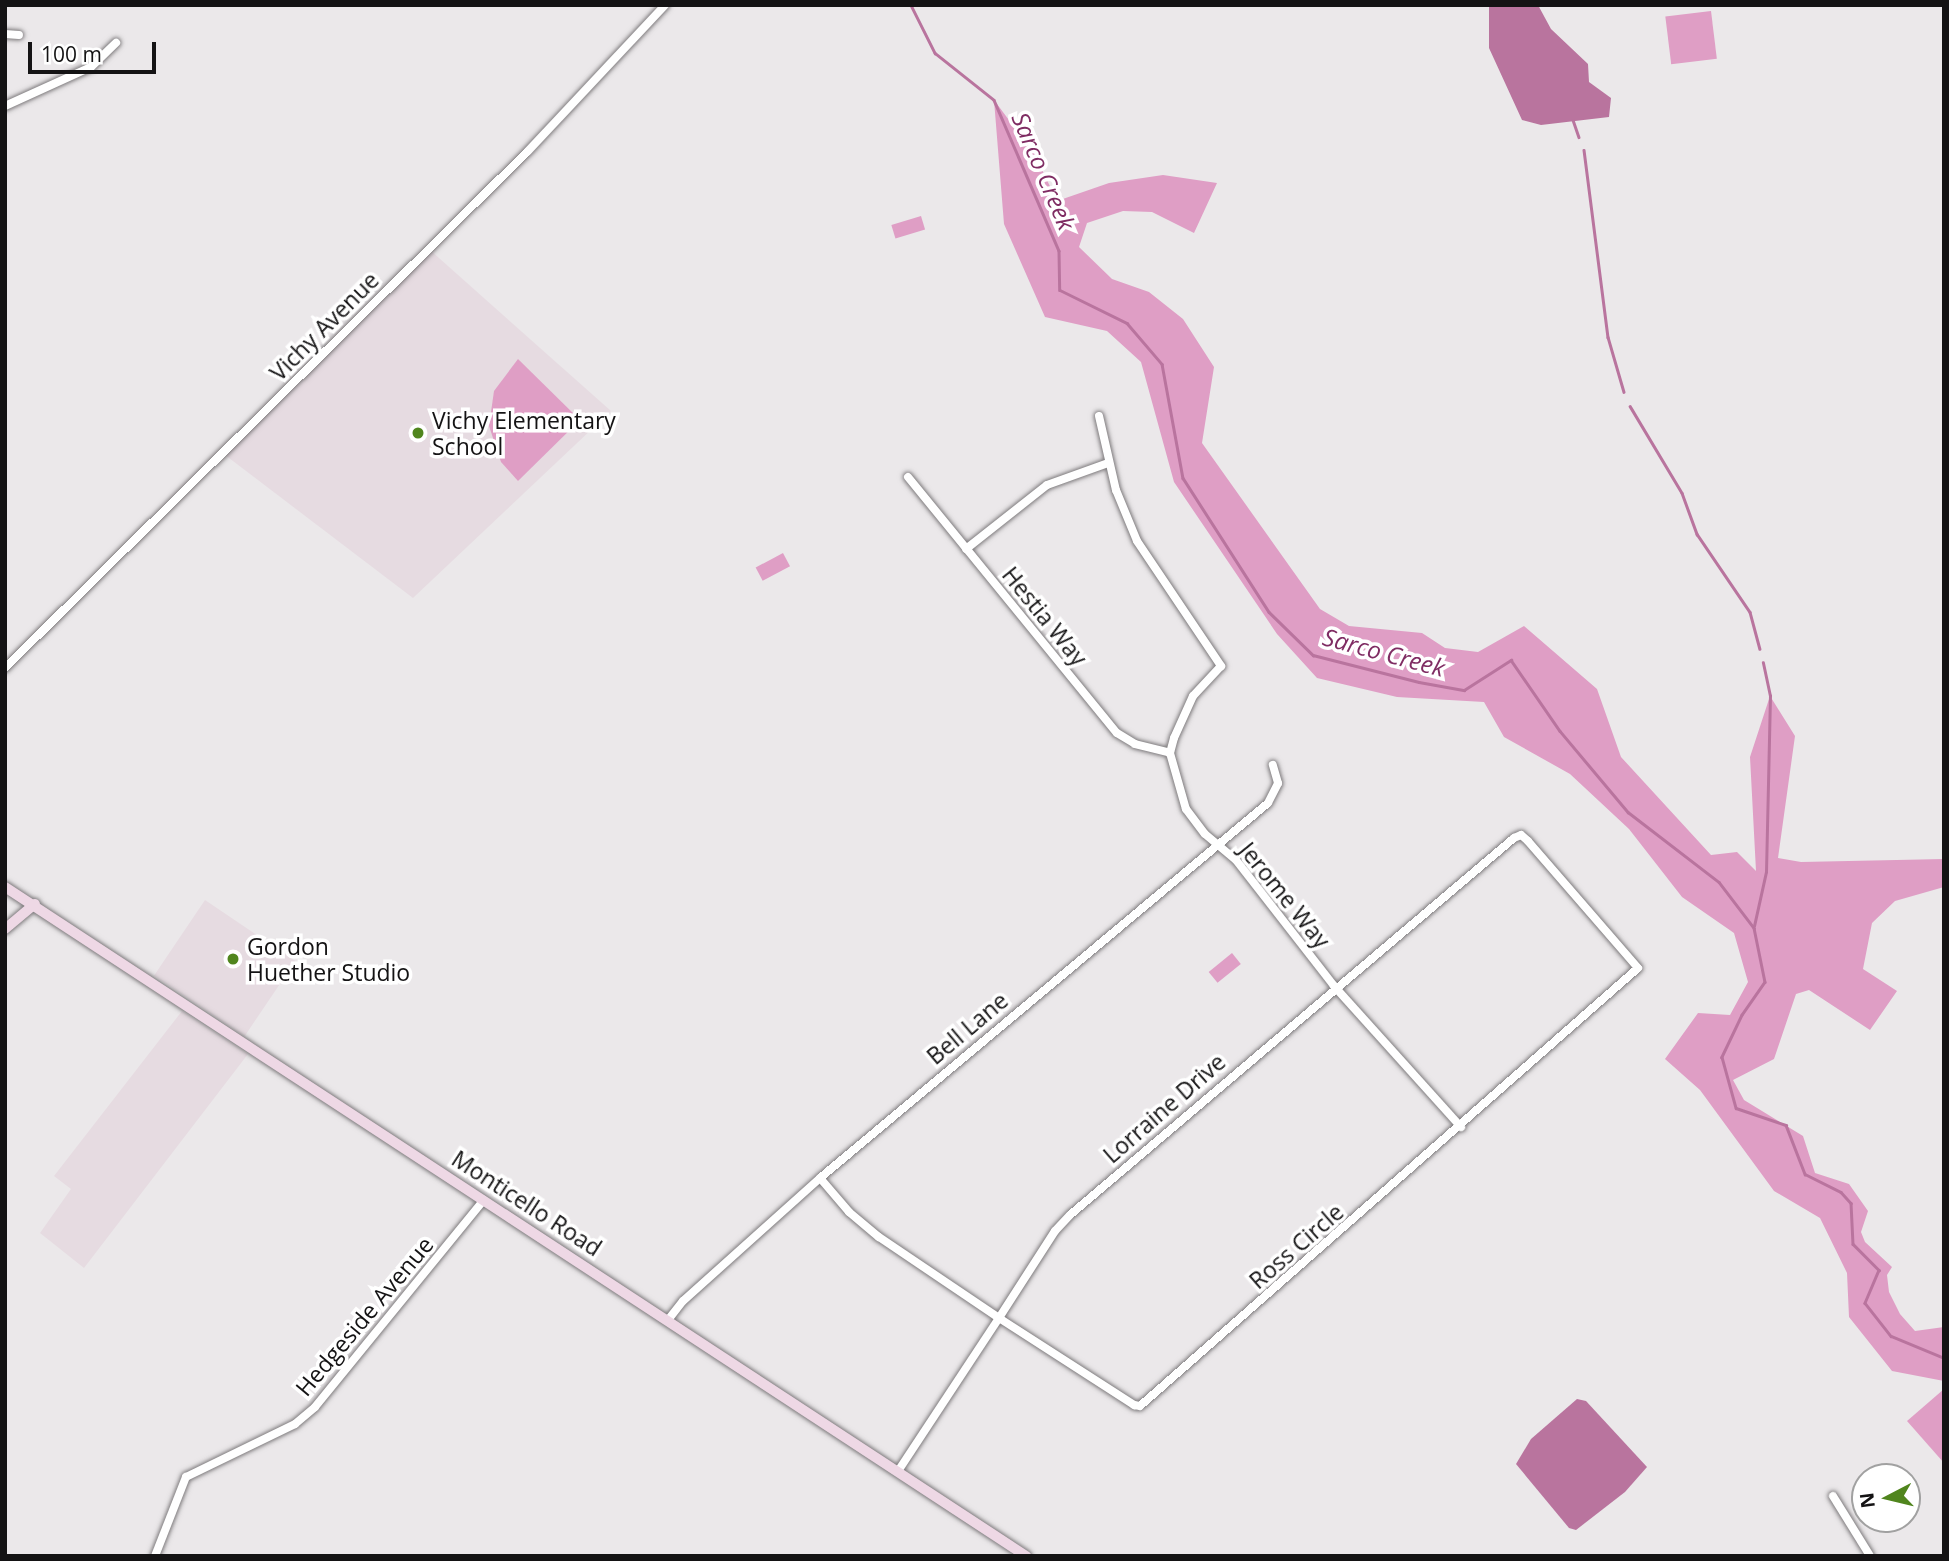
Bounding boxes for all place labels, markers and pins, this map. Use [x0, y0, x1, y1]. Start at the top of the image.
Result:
place label: Vichy Elementary School [432, 406, 616, 460]
marker: Vichy Elementary School [410, 425, 426, 441]
place label: Gordon Huether Studio [247, 932, 410, 986]
marker: Gordon Huether Studio [225, 951, 241, 967]

